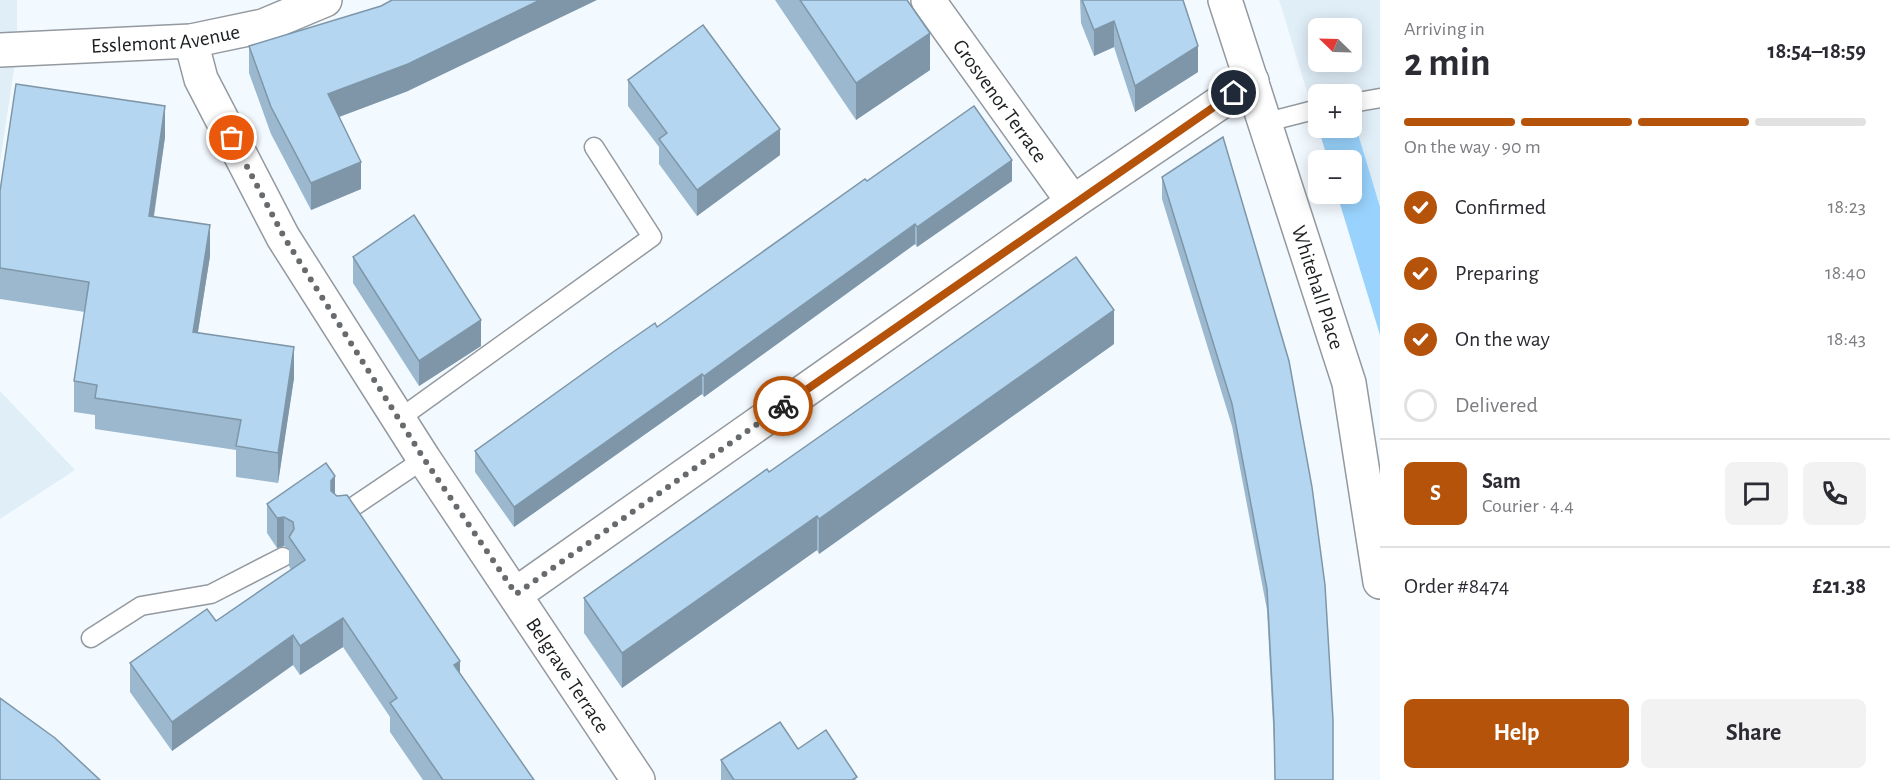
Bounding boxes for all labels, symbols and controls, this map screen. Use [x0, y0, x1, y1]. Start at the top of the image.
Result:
north arrow [1308, 18, 1362, 72]
map controls [1308, 18, 1362, 204]
text: Arriving in [1404, 19, 1485, 39]
street label: Esslemont Avenue [91, 21, 242, 56]
street label: Grosvenor Terrace [949, 35, 1051, 166]
text: 18:54–18:59 [1768, 40, 1866, 62]
text: 2 min [1404, 44, 1491, 83]
pin [1208, 67, 1259, 118]
icon: home [1217, 76, 1250, 109]
button: + [1308, 84, 1362, 138]
pin [206, 112, 257, 163]
icon: bag [215, 121, 248, 154]
text: On the way · 90 m [1404, 137, 1541, 157]
button: − [1308, 150, 1362, 204]
icon: check [1404, 191, 1437, 224]
text: Confirmed [1455, 196, 1546, 218]
text: 18:23 [1828, 197, 1866, 217]
street label: Whitehall Place [1288, 223, 1348, 352]
icon: check [1404, 257, 1437, 290]
text: Preparing [1455, 262, 1539, 284]
text: 18:40 [1825, 263, 1866, 283]
icon: check [1404, 323, 1437, 356]
text: On the way [1455, 328, 1550, 350]
text: 18:43 [1827, 329, 1866, 349]
courier [753, 376, 813, 436]
icon: bike [767, 390, 800, 423]
text: Delivered [1455, 394, 1538, 416]
button: chat [1725, 462, 1788, 525]
button: phone [1803, 462, 1866, 525]
text: Sam [1482, 470, 1521, 492]
text: S [1430, 482, 1441, 504]
text: Courier · 4.4 [1482, 496, 1574, 516]
text: Order #8474 [1404, 575, 1509, 597]
text: £21.38 [1813, 575, 1866, 597]
street label: Belgrave Terrace [522, 614, 614, 736]
button: Help [1404, 699, 1629, 768]
button: Share [1641, 699, 1866, 768]

